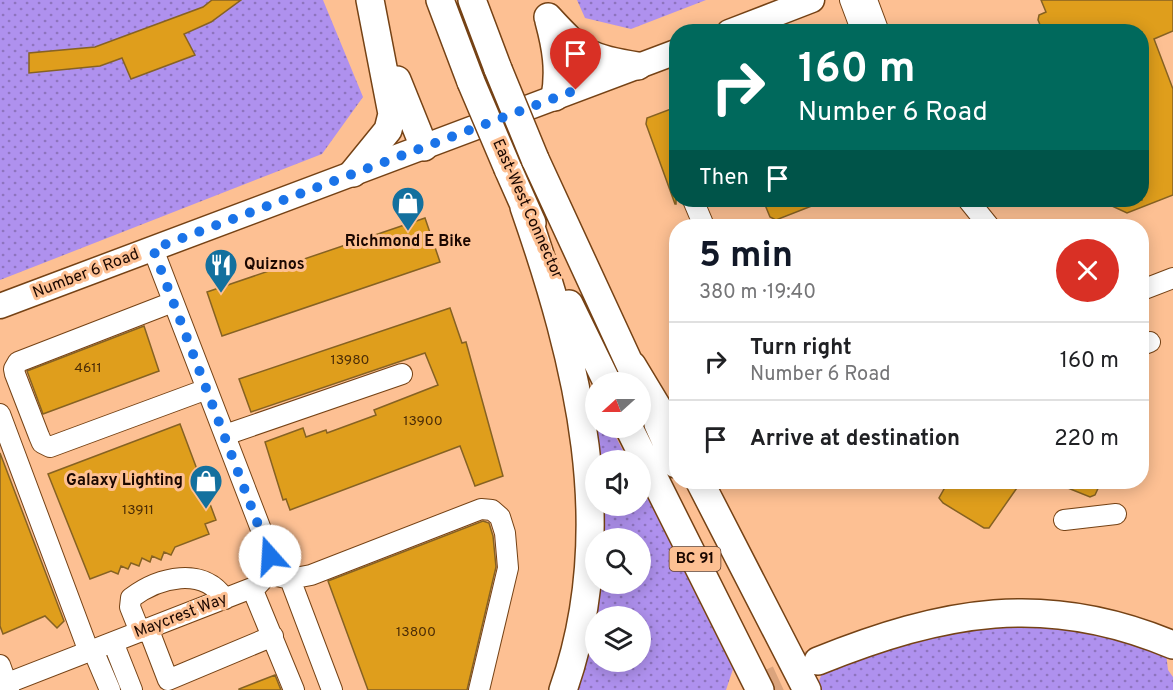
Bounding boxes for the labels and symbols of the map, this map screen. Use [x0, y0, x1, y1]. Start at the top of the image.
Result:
pin [550, 28, 601, 90]
street label: East-West Connector [487, 136, 567, 282]
shop icon: Richmond E Bike [390, 185, 426, 232]
place label: Richmond E Bike [345, 232, 471, 252]
street label: Number 6 Road [30, 245, 142, 303]
restaurant icon: Quiznos [203, 247, 239, 294]
place label: Quiznos [244, 255, 305, 275]
house number: 13980 [330, 352, 370, 369]
house number: 4611 [74, 360, 102, 377]
north arrow [585, 372, 651, 438]
house number: 13900 [403, 413, 443, 430]
shop icon: Galaxy Lighting [188, 463, 224, 510]
place label: Galaxy Lighting [66, 471, 183, 491]
house number: 13911 [122, 502, 154, 519]
position arrow [238, 524, 302, 588]
road number: BC 91 [670, 547, 720, 571]
street label: Maycrest Way [132, 589, 230, 643]
house number: 13800 [396, 624, 436, 641]

